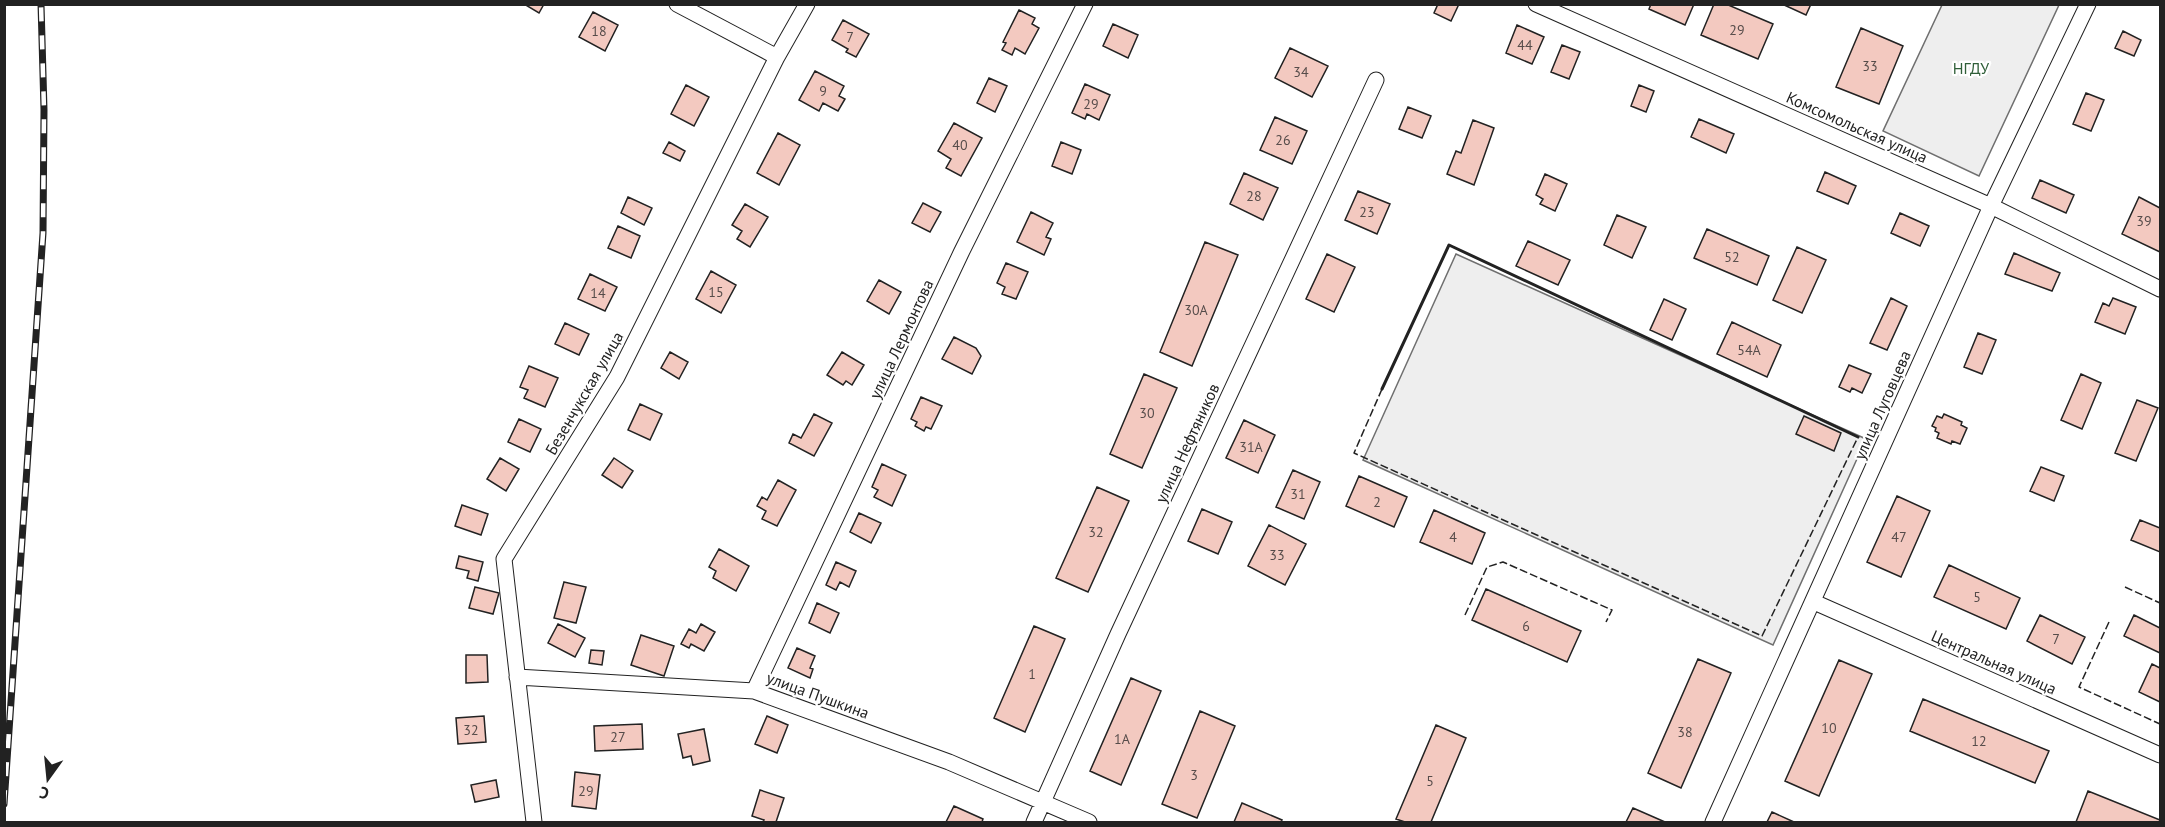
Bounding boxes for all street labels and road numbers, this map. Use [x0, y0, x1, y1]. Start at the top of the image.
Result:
street label: Комсомольская улица [1783, 87, 1931, 167]
street label: улица Лермонтова [865, 276, 937, 402]
street label: Безенчукская улица [541, 328, 627, 458]
street label: улица Луговцева [1849, 347, 1915, 463]
street label: улица Нефтяников [1151, 380, 1223, 506]
street label: Центральная улица [1928, 625, 2060, 699]
street label: улица Пушкина [764, 667, 872, 723]

